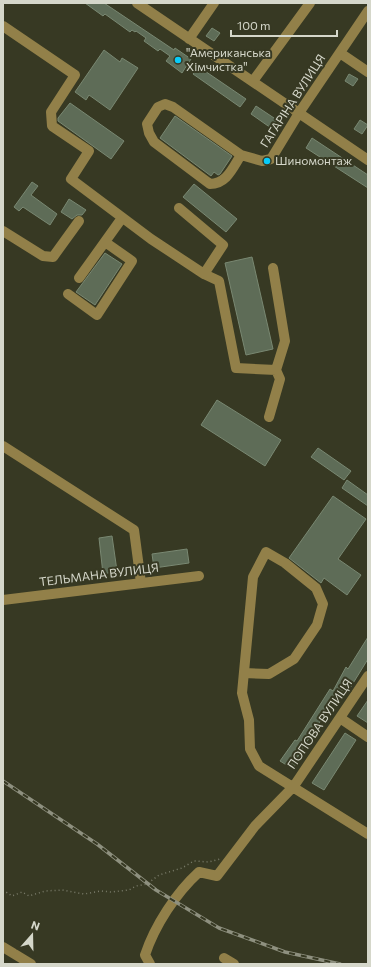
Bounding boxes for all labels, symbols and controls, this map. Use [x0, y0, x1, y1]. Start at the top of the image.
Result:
scale bar [231, 12, 337, 38]
text: 100 m [237, 18, 271, 32]
place label: "Американська Хімчистка" [186, 45, 271, 73]
street label: ГАГАРІНА ВУЛИЦЯ [257, 51, 328, 150]
marker: "Американська Хімчистка" [173, 55, 183, 65]
place label: Шиномонтаж [275, 153, 353, 167]
marker: Шиномонтаж [262, 156, 272, 166]
street label: ТЕЛЬМАНА ВУЛИЦЯ [38, 560, 160, 588]
street label: ПОПОВА ВУЛИЦЯ [284, 676, 355, 771]
north arrow [12, 915, 52, 955]
text: N [29, 918, 42, 933]

